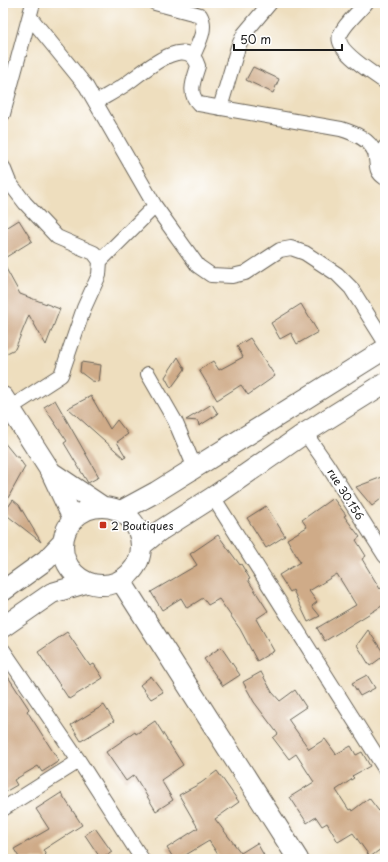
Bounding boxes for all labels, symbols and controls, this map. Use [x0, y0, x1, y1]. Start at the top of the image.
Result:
scale bar [234, 26, 342, 52]
text: 50 m [240, 30, 271, 48]
street label: rue 30.156 [323, 465, 369, 523]
place label: 2 Boutiques [111, 517, 174, 534]
marker: 2 Boutiques [98, 520, 108, 530]

